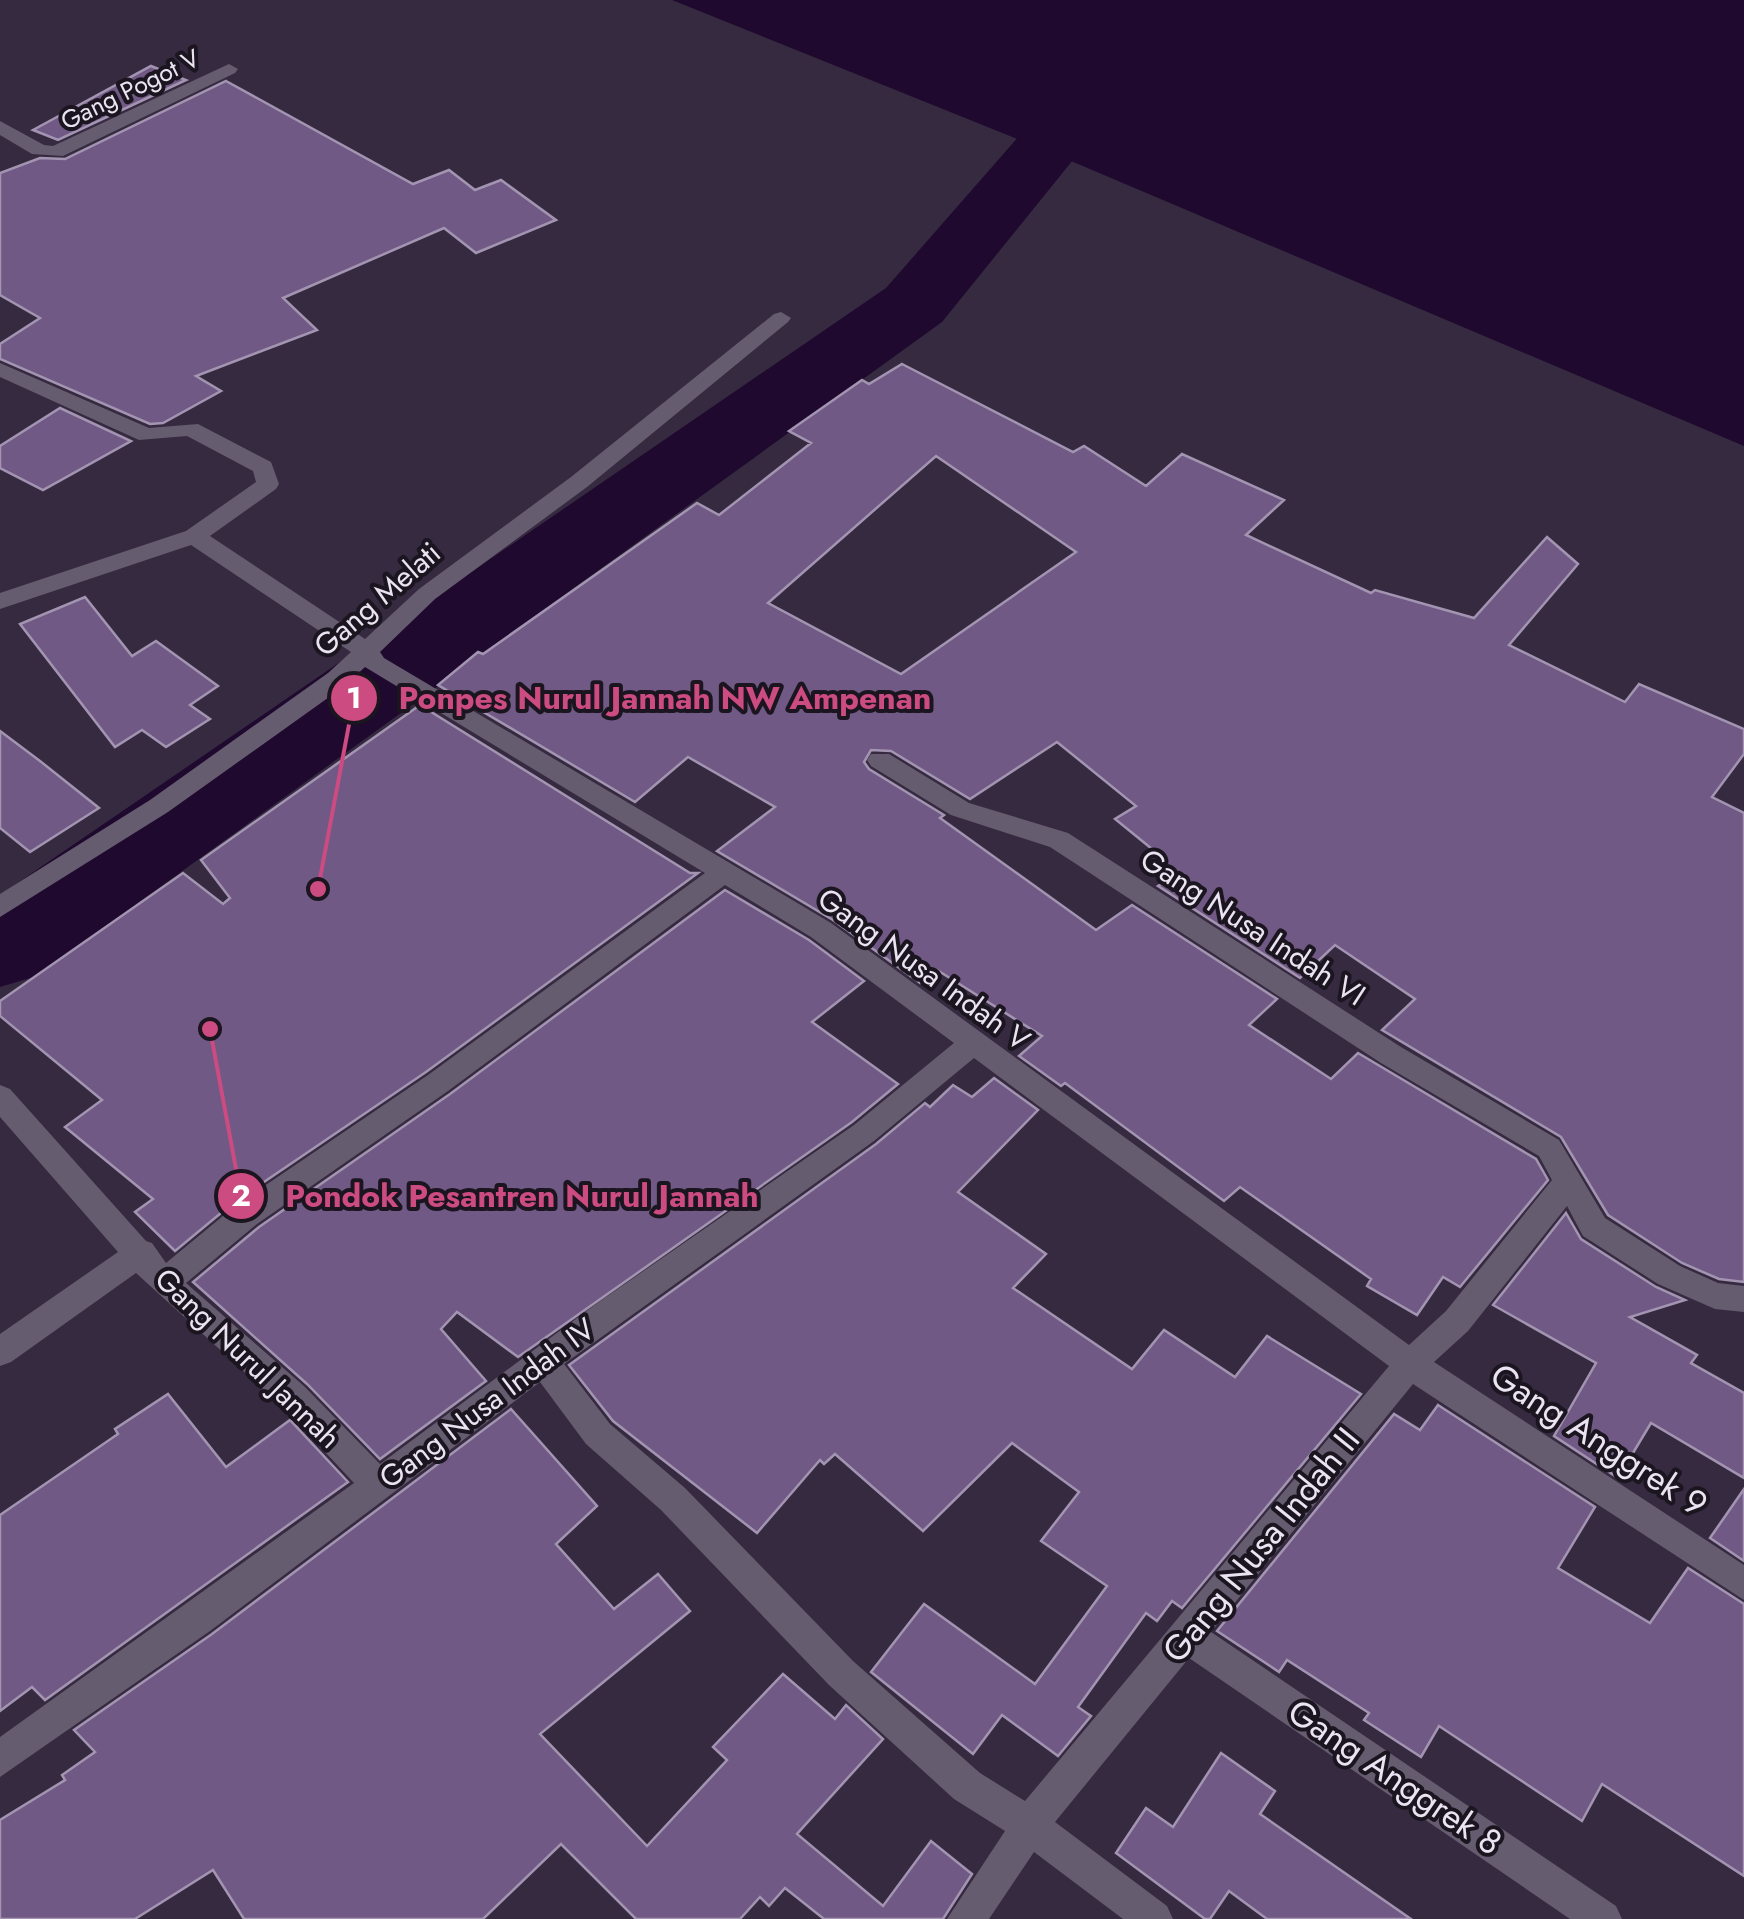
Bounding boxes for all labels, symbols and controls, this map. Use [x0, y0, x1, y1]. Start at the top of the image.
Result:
street label: Gang Pogot V [54, 40, 206, 138]
street label: Gang Melati [304, 532, 450, 666]
callout: Ponpes Nurul Jannah NW Ampenan [329, 667, 951, 729]
text: Ponpes Nurul Jannah NW Ampenan [399, 675, 931, 721]
text: 1 [346, 676, 362, 719]
street label: Gang Nusa Indah VI [1132, 838, 1374, 1016]
street label: Gang Nusa Indah V [809, 877, 1039, 1061]
callout: Pondok Pesantren Nurul Jannah [216, 1165, 779, 1227]
text: Pondok Pesantren Nurul Jannah [285, 1173, 759, 1219]
text: 2 [231, 1174, 251, 1217]
street label: Gang Nurul Jannah [145, 1258, 351, 1458]
street label: Gang Nusa Indah IV [370, 1307, 604, 1499]
street label: Gang Anggrek 9 [1481, 1351, 1717, 1529]
street label: Gang Nusa Indah II [1150, 1417, 1372, 1673]
street label: Gang Anggrek 8 [1278, 1687, 1512, 1867]

